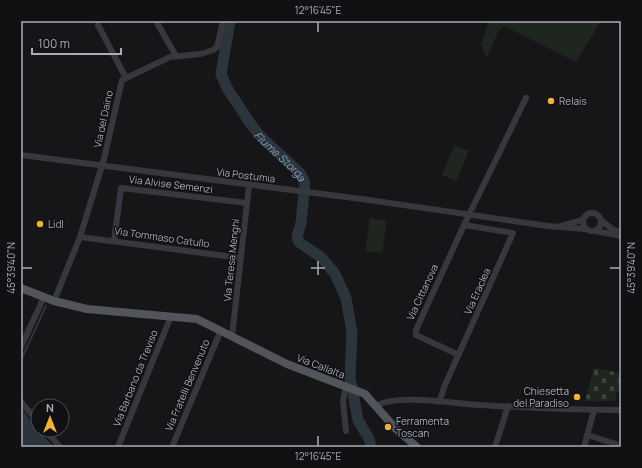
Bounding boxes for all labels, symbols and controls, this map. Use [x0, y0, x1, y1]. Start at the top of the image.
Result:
text: 12°16'45"E [295, 3, 342, 17]
scale bar [32, 30, 121, 56]
text: 100 m [38, 35, 70, 52]
street label: Via del Daino [90, 89, 116, 149]
place label: Relais [559, 94, 587, 108]
marker: Relais [546, 96, 556, 106]
water label: Fiume Storga [251, 128, 310, 184]
street label: Via Postumia [216, 164, 276, 186]
street label: Via Alvise Semenzi [128, 172, 214, 196]
place label: Lidl [48, 217, 64, 231]
street label: Via Teresa Menghi [220, 218, 242, 302]
marker: Lidl [35, 219, 45, 229]
street label: Via Tommaso Catullo [114, 223, 210, 251]
text: 45°39'40"N [4, 242, 18, 294]
text: 45°39'40"N [624, 242, 638, 294]
street label: Via Cittanova [403, 262, 441, 322]
street label: Via Eraclea [461, 266, 493, 316]
street label: Via Barbano da Treviso [109, 328, 161, 428]
street label: Via Fratelli Benvenuto [161, 337, 213, 433]
street label: Via Callalta [295, 350, 347, 382]
place label: Chiesetta del Paradiso [513, 384, 569, 410]
marker: Chiesetta del Paradiso [572, 392, 582, 402]
north arrow [30, 398, 70, 438]
text: N [46, 400, 54, 415]
place label: Ferramenta Toscan [396, 414, 449, 440]
marker: Ferramenta Toscan [383, 422, 393, 432]
text: 12°16'45"E [295, 449, 342, 463]

